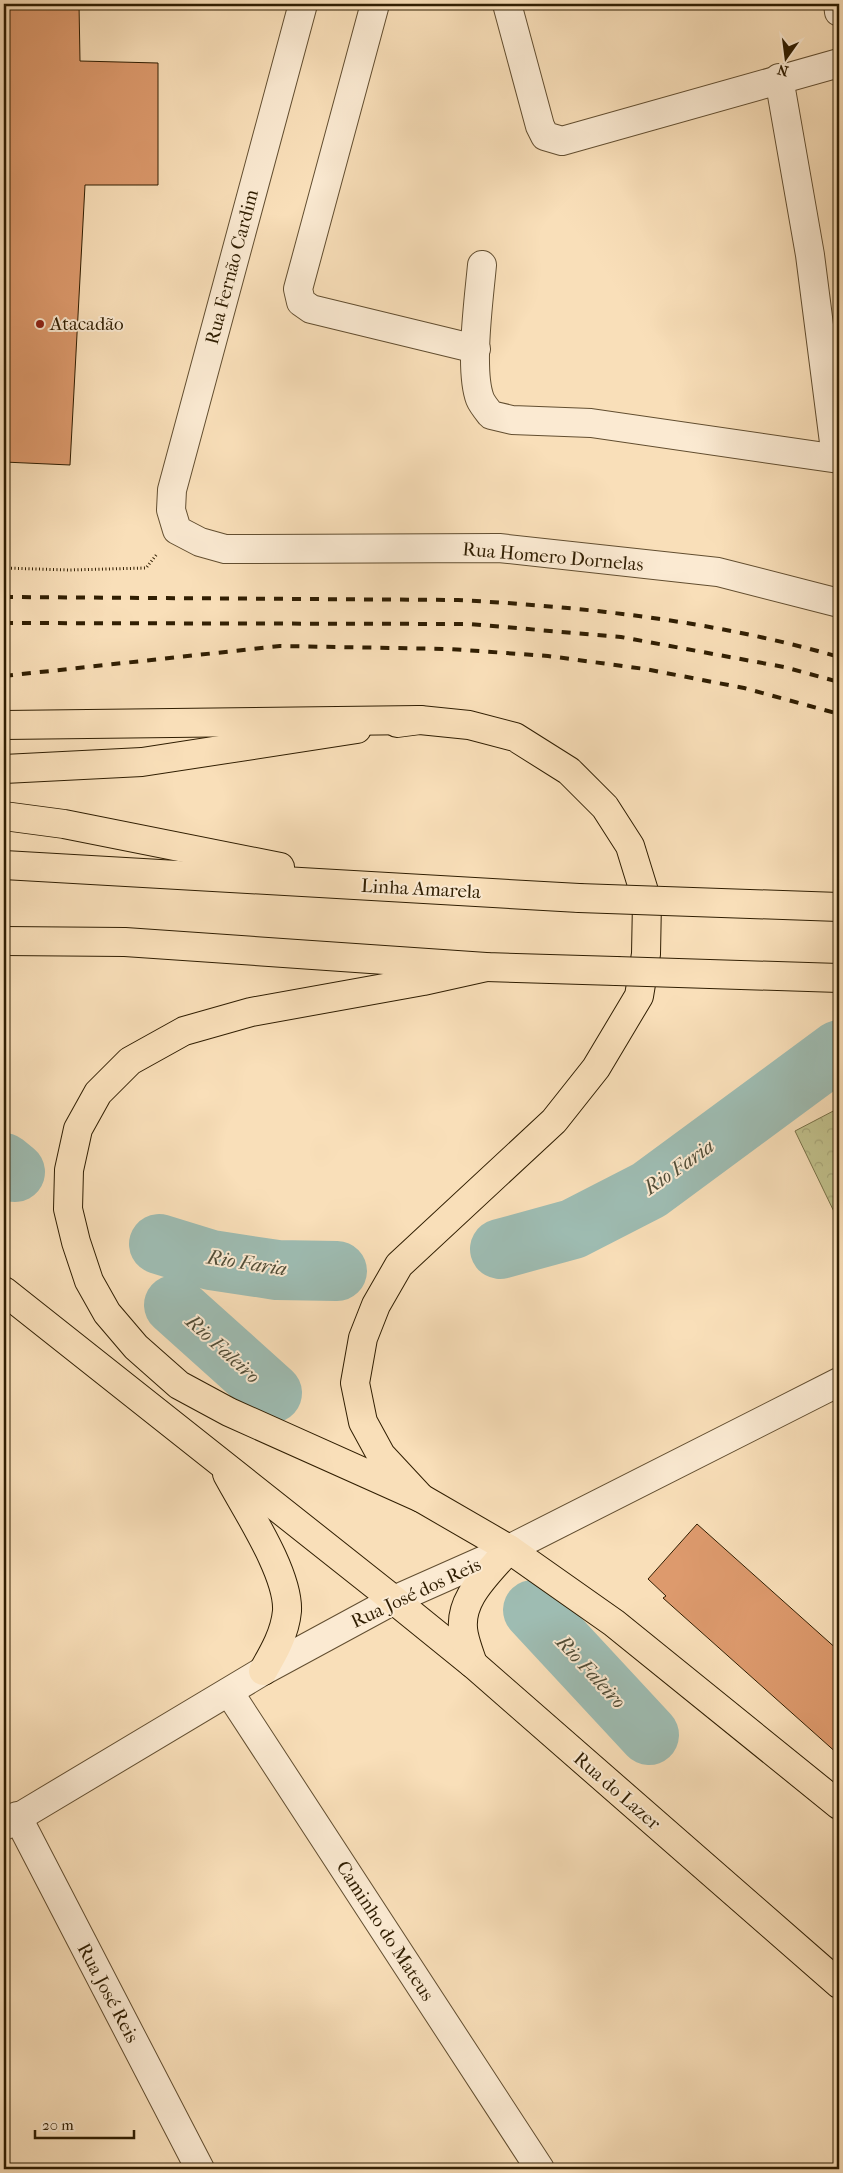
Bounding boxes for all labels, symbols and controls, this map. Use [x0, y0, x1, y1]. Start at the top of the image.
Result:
north arrow [760, 32, 810, 82]
text: N [775, 61, 790, 80]
street label: Rua Fernão Cardim [201, 187, 263, 347]
place label: Atacadão [49, 313, 124, 335]
marker: Atacadão [34, 318, 46, 330]
street label: Rua Homero Dornelas [462, 538, 644, 576]
street label: Linha Amarela [361, 875, 482, 903]
water label: Rio Faria [638, 1135, 718, 1201]
water label: Rio Faria [204, 1245, 288, 1281]
water label: Rio Faleiro [180, 1309, 265, 1388]
street label: Rua José dos Reis [348, 1553, 484, 1633]
water label: Rio Faleiro [550, 1629, 631, 1713]
street label: Rua do Lazer [569, 1747, 665, 1835]
street label: Caminho do Mateus [332, 1857, 438, 2005]
street label: Rua José Reis [73, 1939, 143, 2047]
scale bar [35, 2108, 134, 2140]
text: 20 m [42, 2116, 74, 2134]

